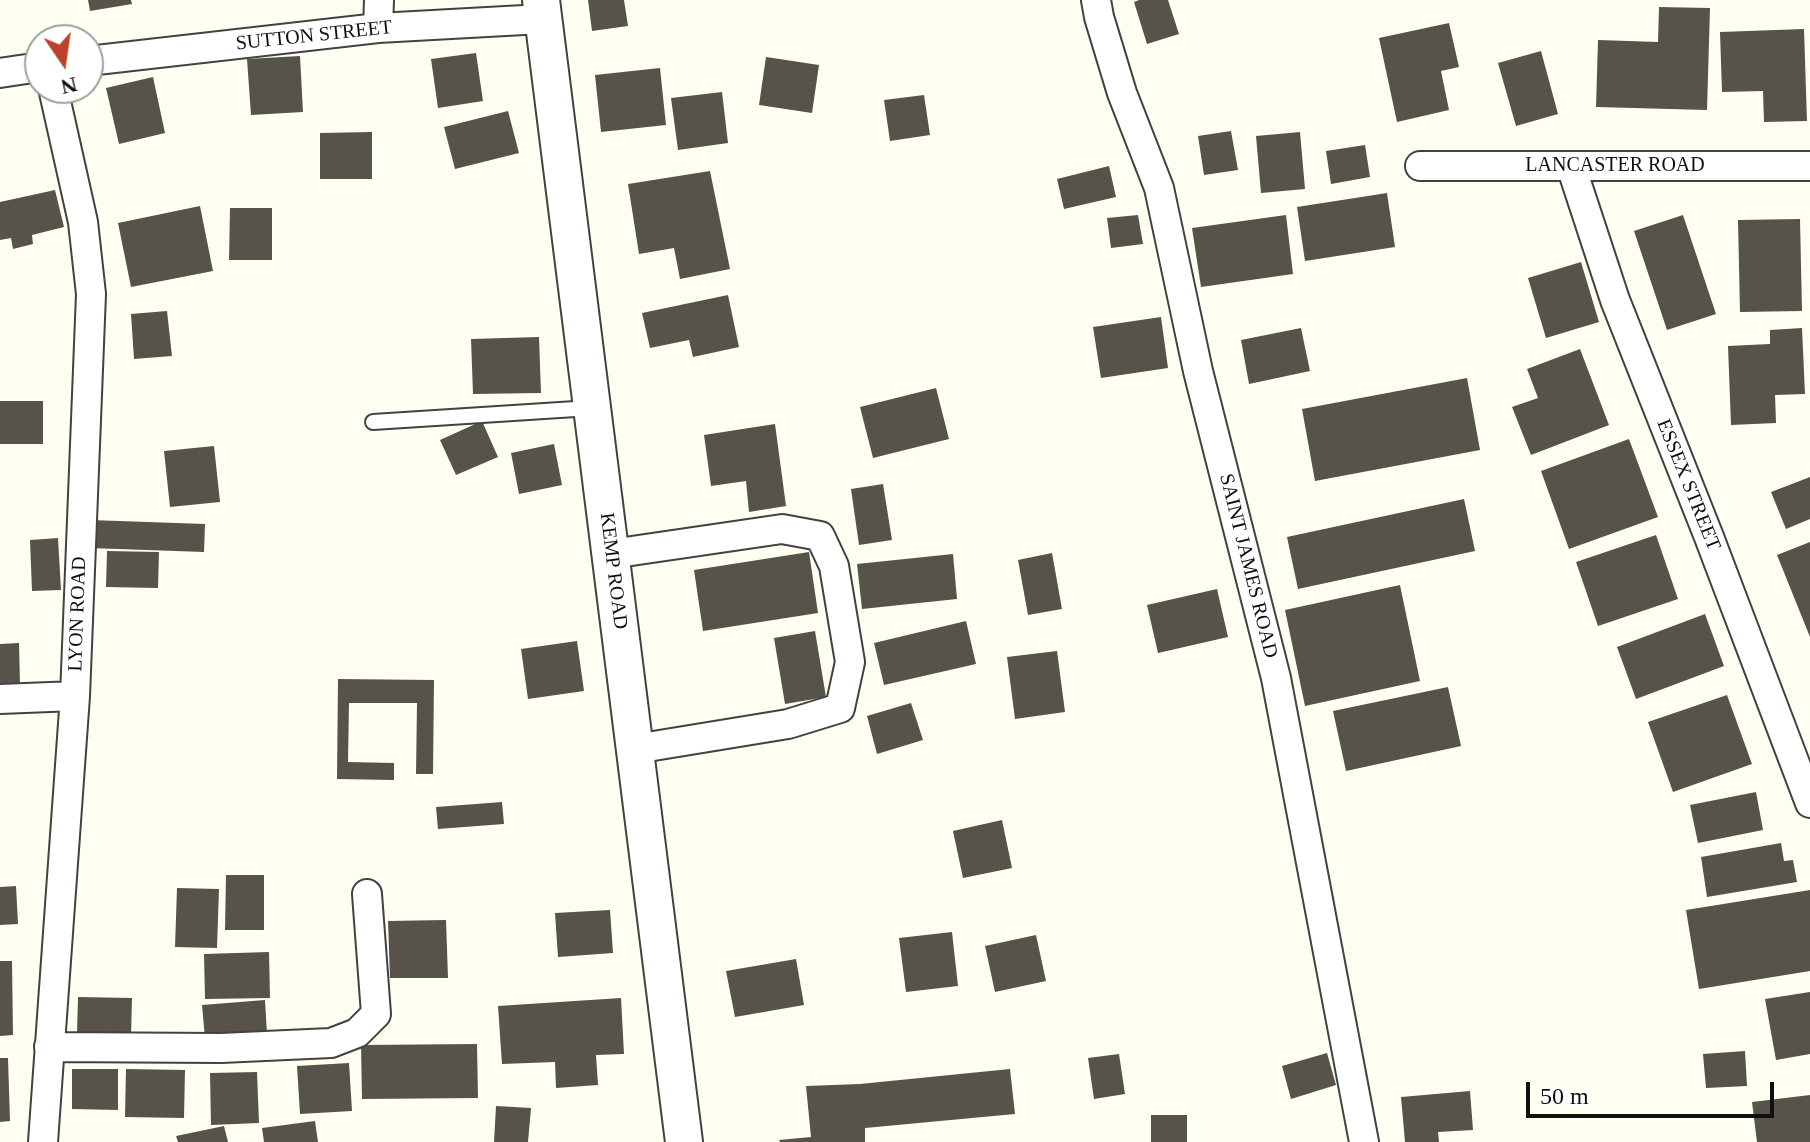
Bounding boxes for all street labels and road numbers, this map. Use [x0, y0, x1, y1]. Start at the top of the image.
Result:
street label: SUTTON STREET [235, 16, 393, 56]
street label: LANCASTER ROAD [1525, 154, 1705, 178]
street label: ESSEX STREET [1651, 416, 1725, 554]
street label: SAINT JAMES ROAD [1214, 471, 1282, 661]
street label: KEMP ROAD [594, 511, 632, 631]
street label: LYON ROAD [64, 556, 92, 672]

